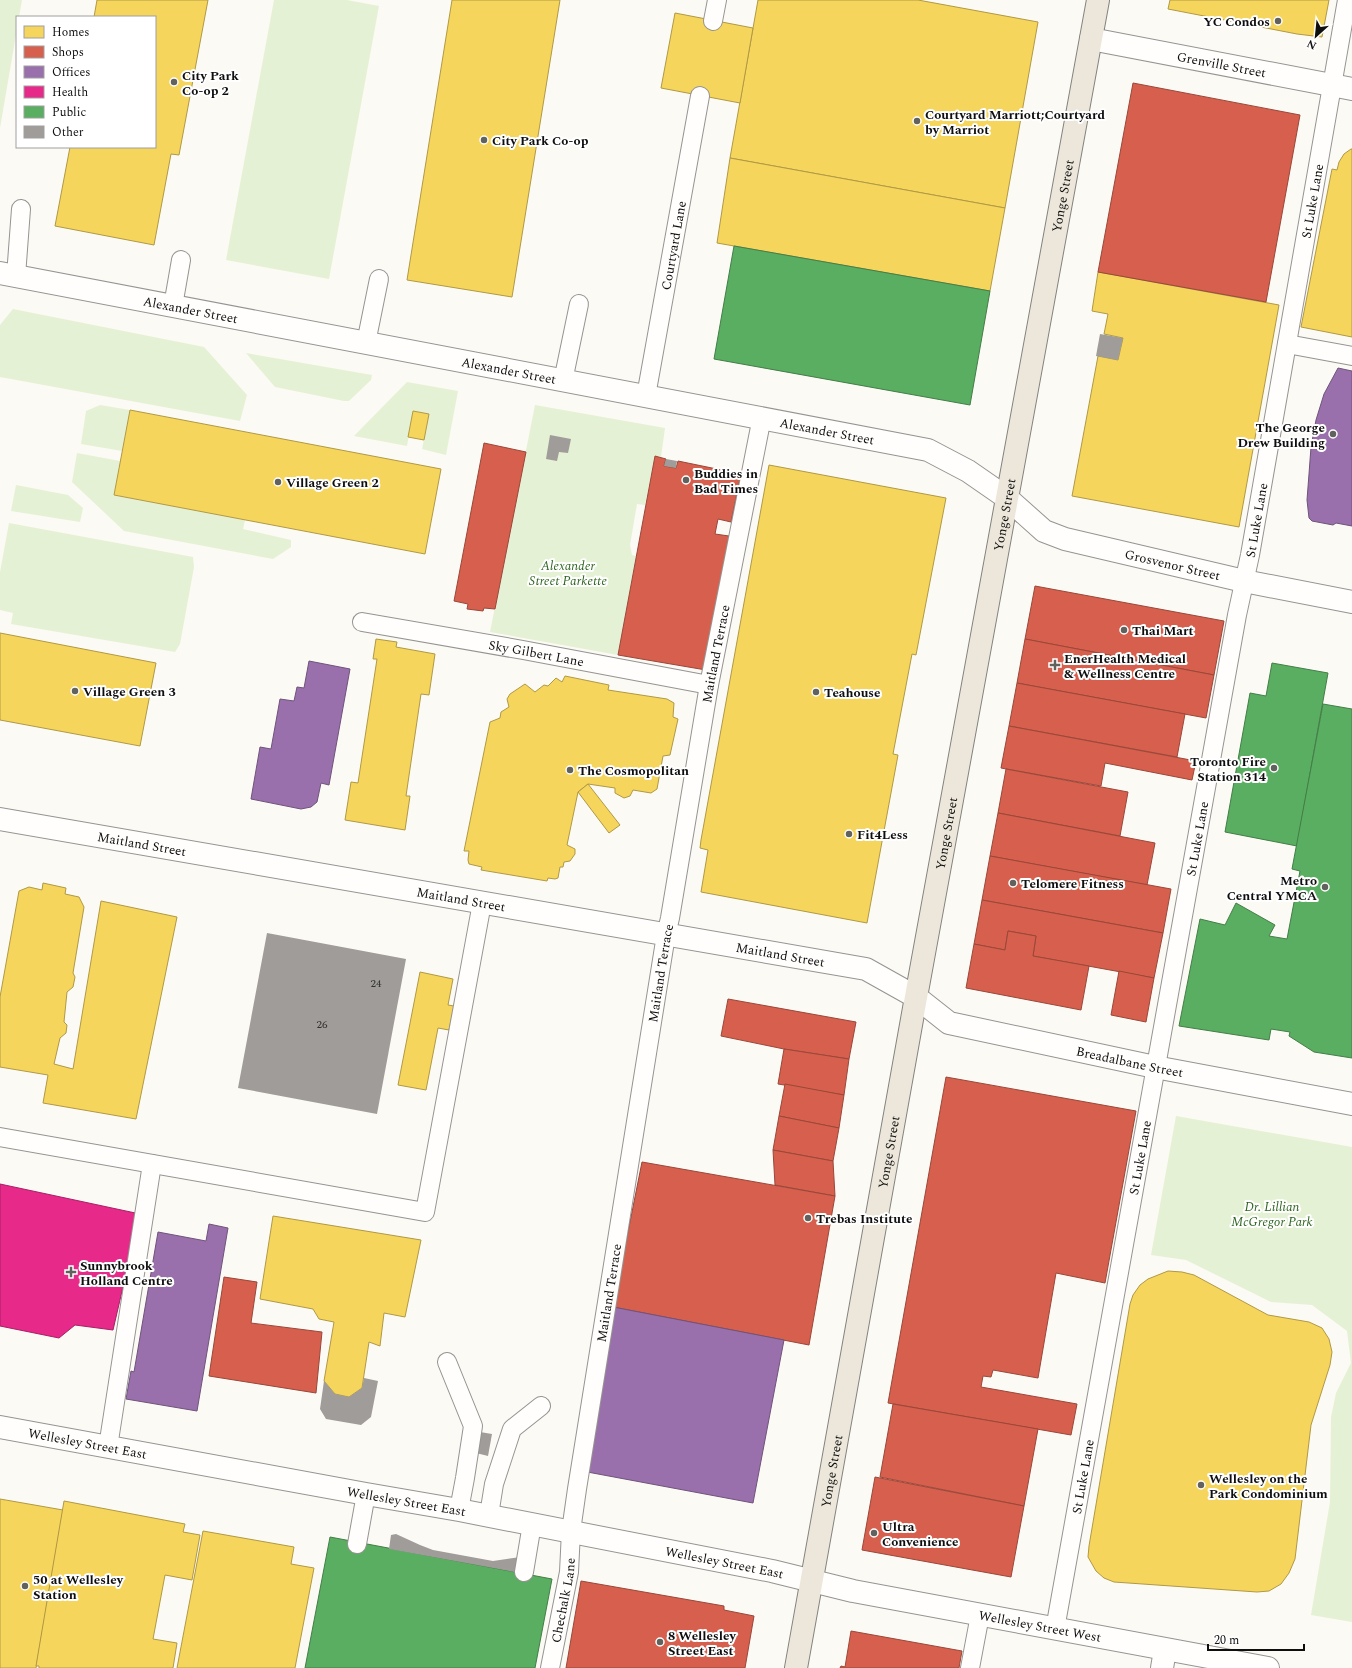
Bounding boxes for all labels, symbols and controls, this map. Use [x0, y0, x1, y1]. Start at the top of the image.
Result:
place label: YC Condos [1203, 12, 1270, 32]
legend [16, 16, 156, 148]
marker: YC Condos [1273, 16, 1283, 26]
north arrow [1296, 16, 1336, 56]
text: Homes [52, 23, 90, 42]
text: N [1304, 35, 1320, 54]
text: Shops [52, 43, 84, 62]
street label: Grenville Street [1175, 47, 1268, 83]
text: Offices [52, 63, 91, 82]
place label: City Park Co-op 2 [182, 66, 239, 101]
marker: City Park Co-op 2 [169, 77, 179, 87]
text: Health [52, 83, 88, 102]
text: Public [52, 103, 86, 122]
place label: Courtyard Marriott;Courtyard by Marriot [925, 105, 1105, 140]
marker: Courtyard Marriott;Courtyard by Marriot [912, 116, 922, 126]
text: Other [52, 123, 84, 142]
place label: City Park Co-op [492, 131, 589, 151]
marker: City Park Co-op [479, 135, 489, 145]
street label: Yonge Street [1047, 158, 1080, 234]
street label: St Luke Lane [1297, 162, 1329, 240]
street label: Courtyard Lane [656, 199, 692, 292]
street label: Alexander Street [141, 291, 240, 329]
street label: Alexander Street [460, 352, 558, 390]
street label: Alexander Street [778, 413, 876, 451]
place label: The George Drew Building [1237, 418, 1325, 453]
marker: The George Drew Building [1328, 429, 1338, 439]
place label: Buddies in Bad Times [694, 464, 758, 499]
place label: Village Green 2 [286, 473, 379, 493]
marker: Buddies in Bad Times [681, 475, 691, 485]
street label: Yonge Street [989, 476, 1022, 553]
marker: Village Green 2 [273, 477, 283, 487]
street label: St Luke Lane [1241, 481, 1273, 559]
street label: Grosvenor Street [1123, 544, 1223, 586]
park label: Alexander Street Parkette [529, 556, 607, 591]
street label: Maitland Terrace [697, 603, 736, 705]
place label: Thai Mart [1132, 621, 1194, 641]
marker: Thai Mart [1119, 625, 1129, 635]
street label: Sky Gilbert Lane [487, 635, 586, 672]
place label: EnerHealth Medical & Wellness Centre [1064, 649, 1186, 684]
marker: EnerHealth Medical & Wellness Centre [1049, 659, 1061, 671]
place label: Village Green 3 [83, 682, 176, 702]
place label: Teahouse [824, 683, 880, 703]
marker: Village Green 3 [70, 686, 80, 696]
marker: Teahouse [811, 687, 821, 697]
place label: Toronto Fire Station 314 [1190, 752, 1267, 787]
place label: The Cosmopolitan [578, 761, 689, 781]
marker: Toronto Fire Station 314 [1269, 763, 1279, 773]
marker: The Cosmopolitan [565, 765, 575, 775]
street label: Yonge Street [930, 795, 963, 872]
street label: St Luke Lane [1181, 800, 1214, 878]
place label: Fit4Less [857, 825, 908, 845]
street label: Maitland Street [96, 827, 188, 862]
marker: Fit4Less [844, 829, 854, 839]
place label: Metro Central YMCA [1227, 871, 1317, 906]
place label: Telomere Fitness [1021, 874, 1124, 894]
marker: Telomere Fitness [1008, 878, 1018, 888]
street label: Maitland Street [415, 882, 507, 917]
marker: Metro Central YMCA [1320, 882, 1330, 892]
street label: Maitland Terrace [643, 922, 679, 1024]
street label: Maitland Street [734, 938, 827, 973]
house number: 24 [371, 975, 382, 992]
house number: 26 [317, 1016, 328, 1033]
street label: Breadalbane Street [1074, 1041, 1185, 1083]
street label: Yonge Street [873, 1114, 906, 1190]
street label: St Luke Lane [1124, 1119, 1157, 1197]
park label: Dr. Lillian McGregor Park [1231, 1197, 1313, 1232]
place label: Trebas Institute [816, 1209, 912, 1229]
marker: Trebas Institute [803, 1213, 813, 1223]
street label: Maitland Terrace [592, 1242, 627, 1344]
place label: Sunnybrook Holland Centre [80, 1256, 173, 1291]
marker: Sunnybrook Holland Centre [65, 1266, 77, 1278]
street label: Wellesley Street East [26, 1423, 149, 1465]
street label: Yonge Street [816, 1433, 849, 1509]
street label: St Luke Lane [1067, 1438, 1100, 1515]
place label: Wellesley on the Park Condominium [1209, 1469, 1328, 1504]
marker: Wellesley on the Park Condominium [1196, 1480, 1206, 1490]
street label: Wellesley Street East [345, 1482, 468, 1522]
place label: Ultra Convenience [882, 1517, 958, 1552]
marker: Ultra Convenience [869, 1528, 879, 1538]
street label: Wellesley Street East [663, 1541, 786, 1585]
street label: Chechalk Lane [546, 1557, 581, 1645]
place label: 50 at Wellesley Station [33, 1570, 124, 1605]
marker: 50 at Wellesley Station [20, 1581, 30, 1591]
street label: Wellesley Street West [977, 1606, 1103, 1648]
place label: 8 Wellesley Street East [668, 1626, 737, 1661]
scale bar [1208, 1626, 1304, 1652]
text: 20 m [1214, 1631, 1239, 1650]
marker: 8 Wellesley Street East [655, 1637, 665, 1647]

